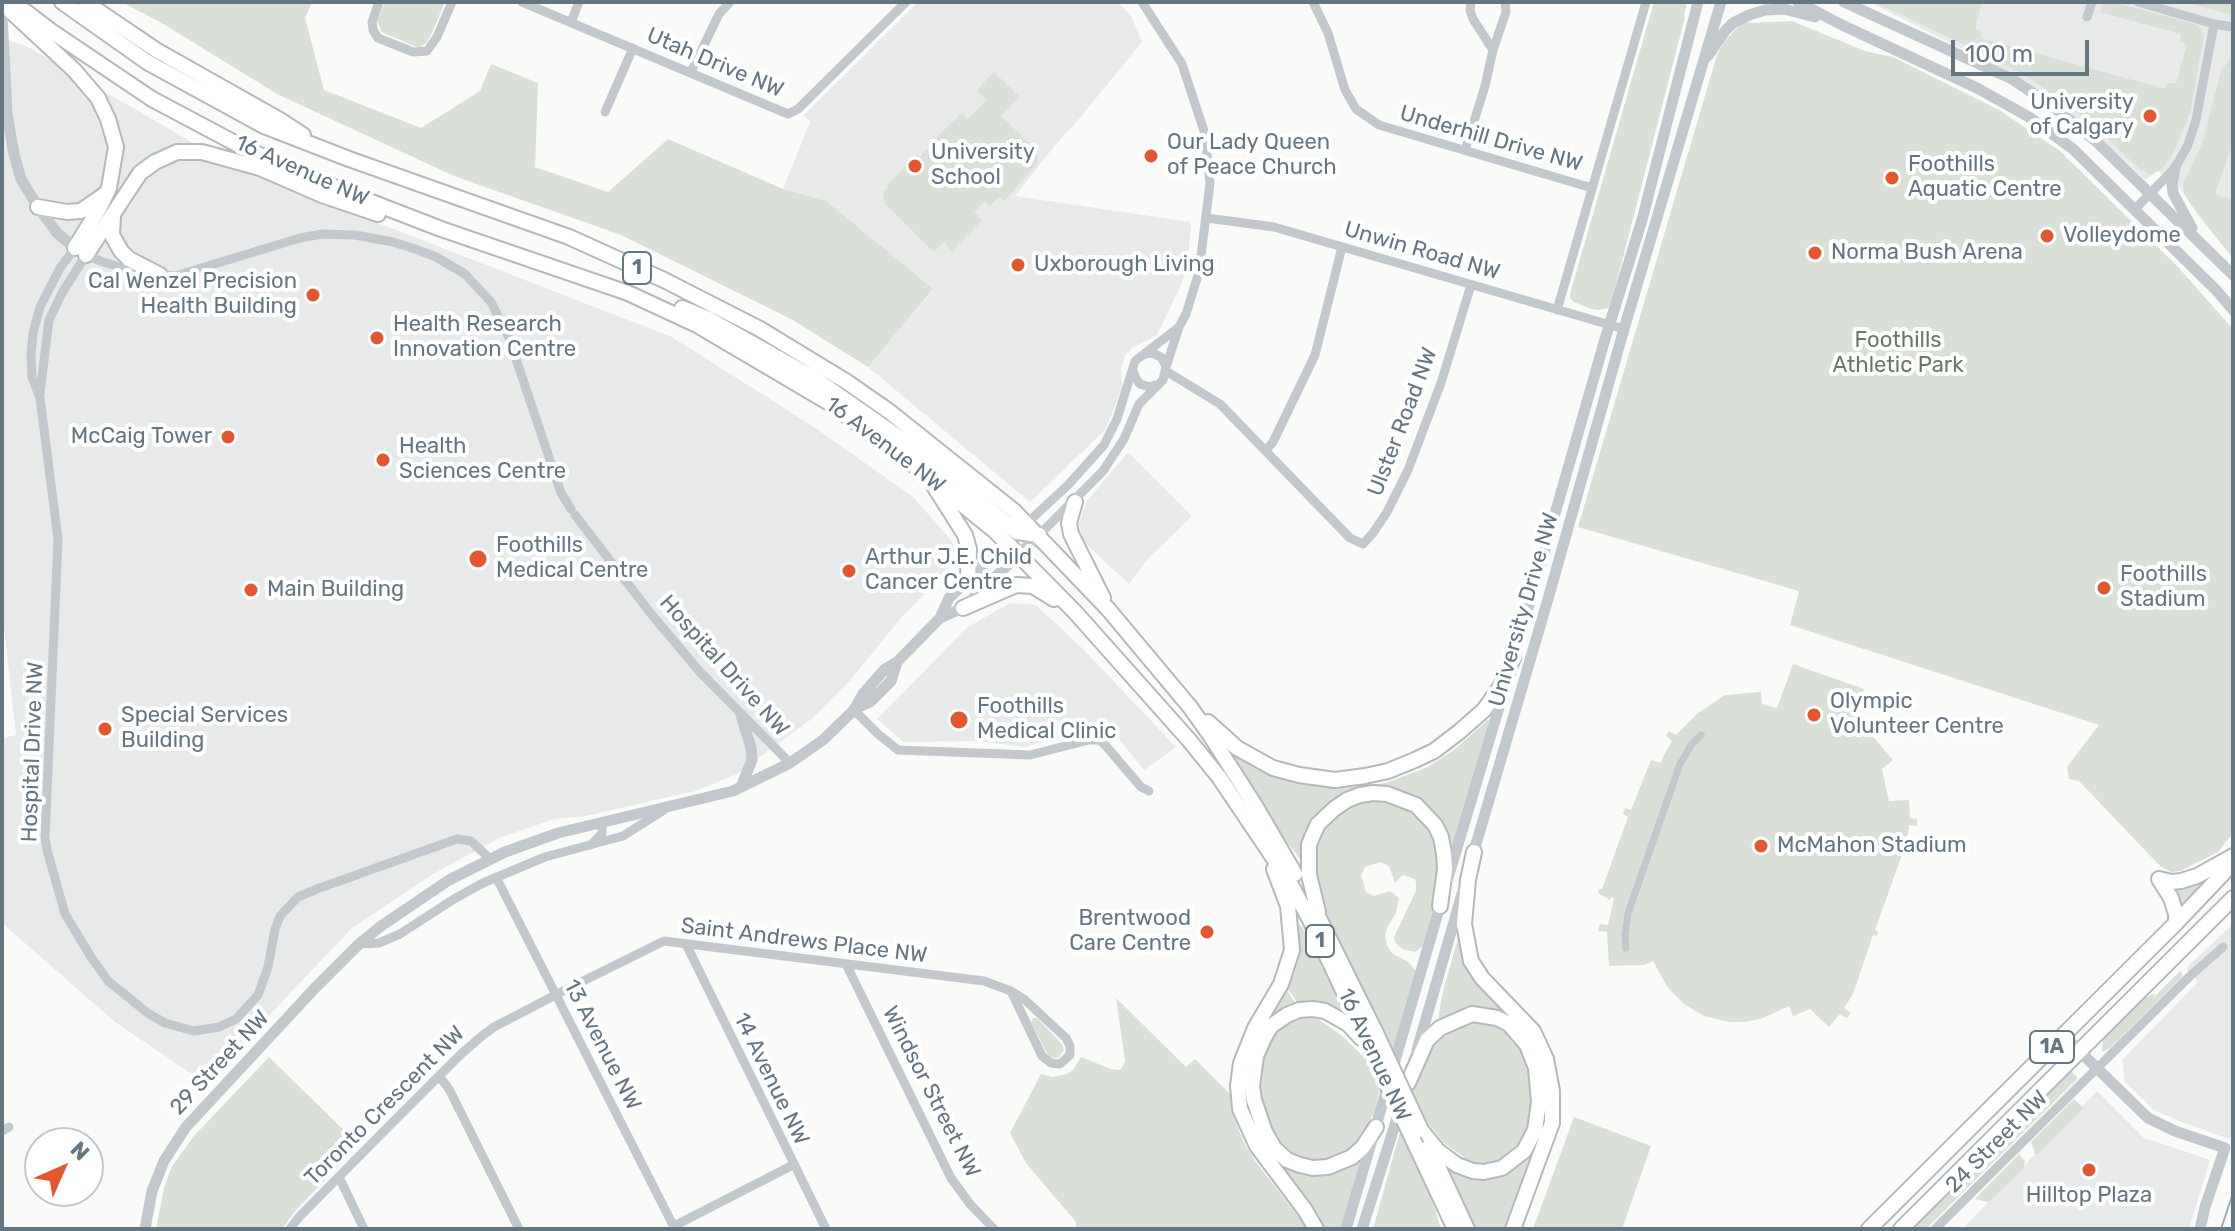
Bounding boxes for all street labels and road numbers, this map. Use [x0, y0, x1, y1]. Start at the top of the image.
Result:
street label: Utah Drive NW [643, 22, 787, 104]
street label: Underhill Drive NW [1397, 100, 1585, 178]
street label: 16 Avenue NW [231, 130, 373, 212]
street label: Unwin Road NW [1341, 216, 1503, 286]
road number: 1 [623, 252, 651, 284]
street label: Ulster Road NW [1363, 344, 1443, 500]
street label: 16 Avenue NW [820, 391, 950, 499]
street label: University Drive NW [1484, 510, 1564, 710]
street label: Hospital Drive NW [654, 590, 794, 742]
street label: Hospital Drive NW [17, 661, 49, 843]
street label: Saint Andrews Place NW [679, 913, 929, 969]
road number: 1 [1306, 925, 1334, 957]
street label: 13 Avenue NW [558, 975, 646, 1115]
street label: 16 Avenue NW [1332, 984, 1416, 1126]
street label: Windsor Street NW [876, 1002, 986, 1182]
street label: 29 Street NW [165, 1005, 275, 1121]
street label: 14 Avenue NW [728, 1009, 814, 1149]
street label: Toronto Crescent NW [300, 1021, 470, 1191]
road number: 1A [2030, 1031, 2074, 1063]
street label: 24 Street NW [1940, 1085, 2054, 1199]

